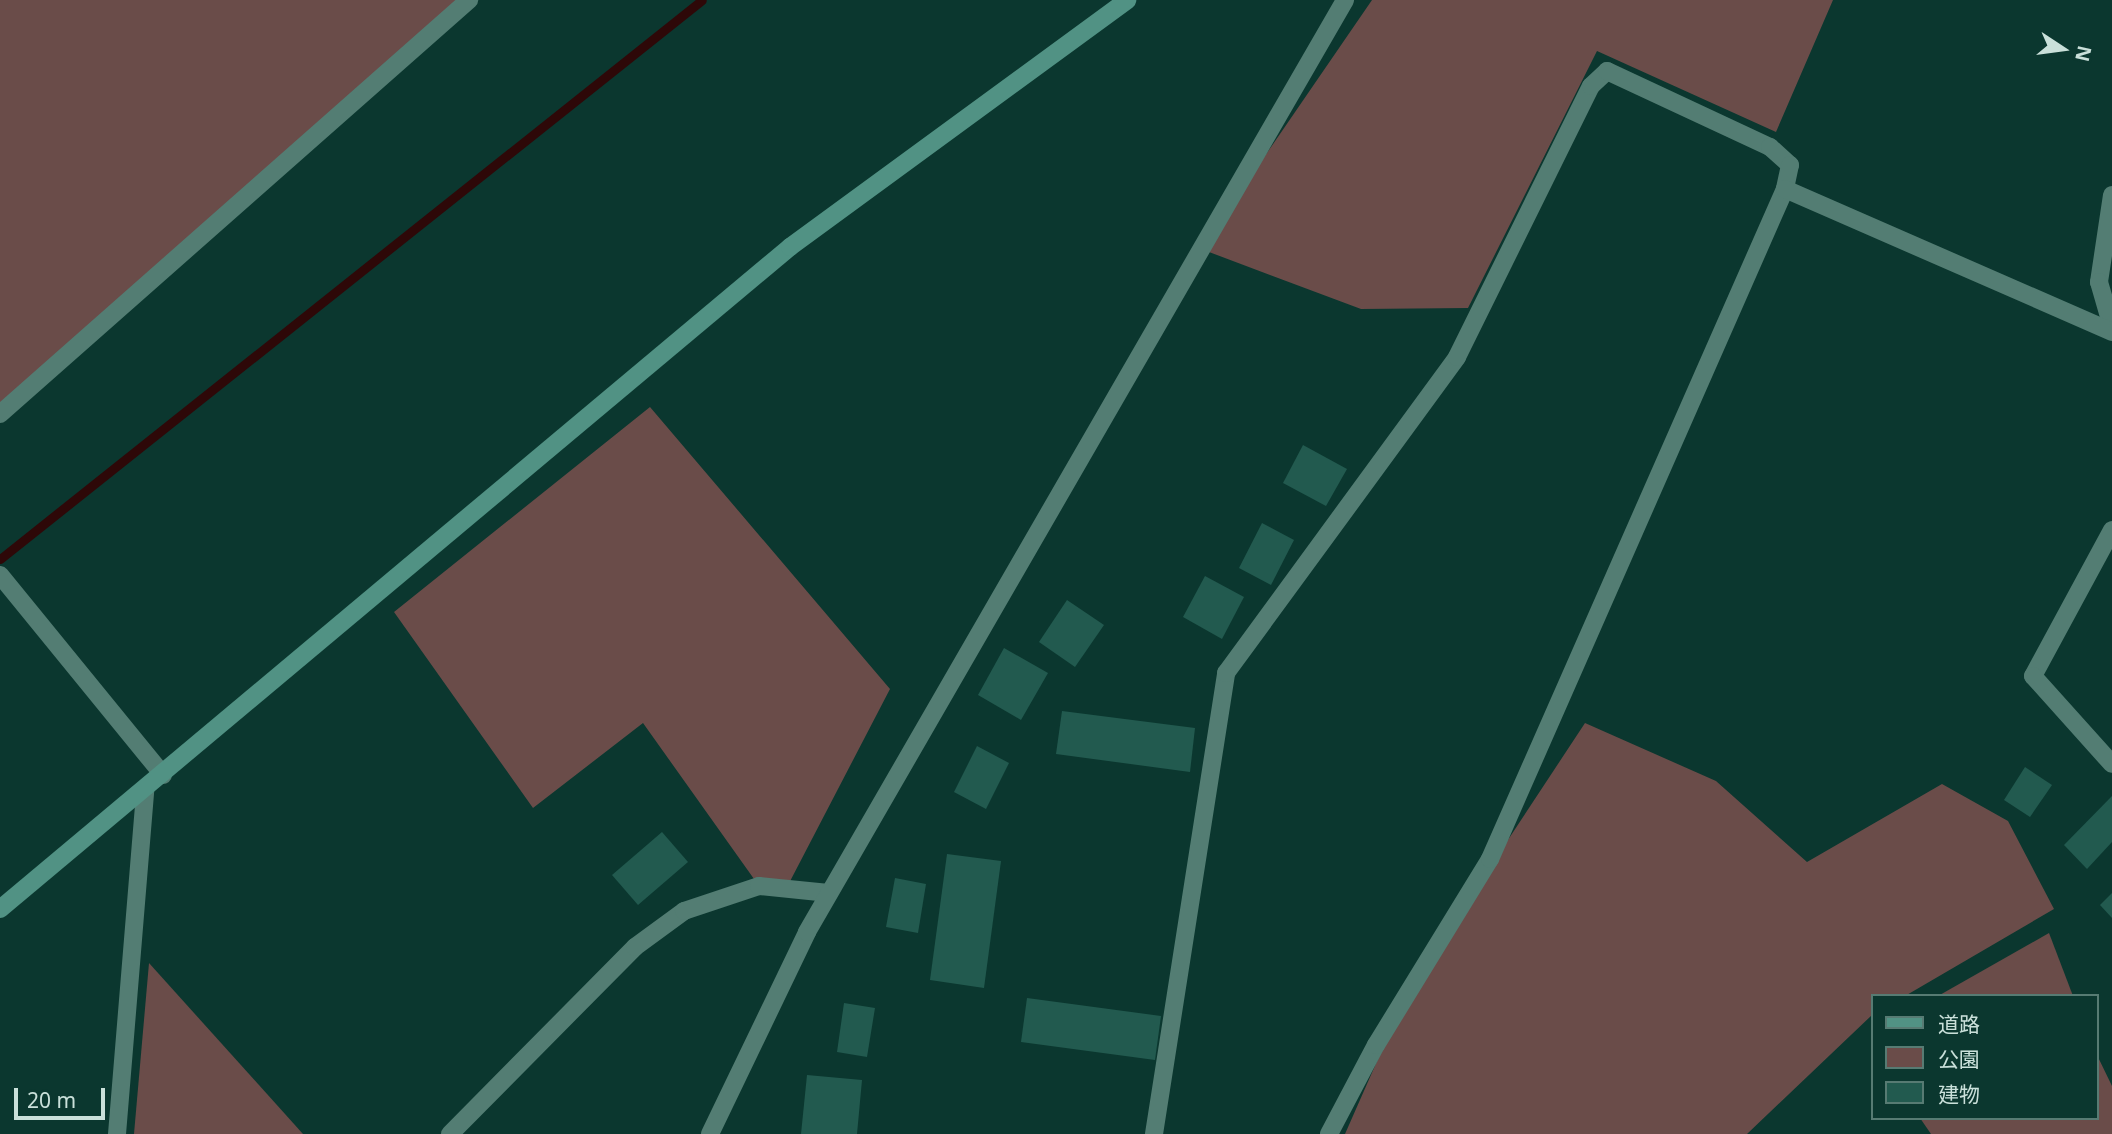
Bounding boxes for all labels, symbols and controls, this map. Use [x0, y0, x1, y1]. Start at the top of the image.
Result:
north arrow [2028, 14, 2098, 84]
text: N [2069, 43, 2098, 64]
legend [1870, 994, 2098, 1120]
text: 道路 [1938, 1010, 1980, 1038]
text: 公園 [1938, 1045, 1980, 1073]
scale bar [18, 1074, 108, 1118]
text: 建物 [1938, 1080, 1980, 1108]
text: 20 m [27, 1086, 76, 1114]

